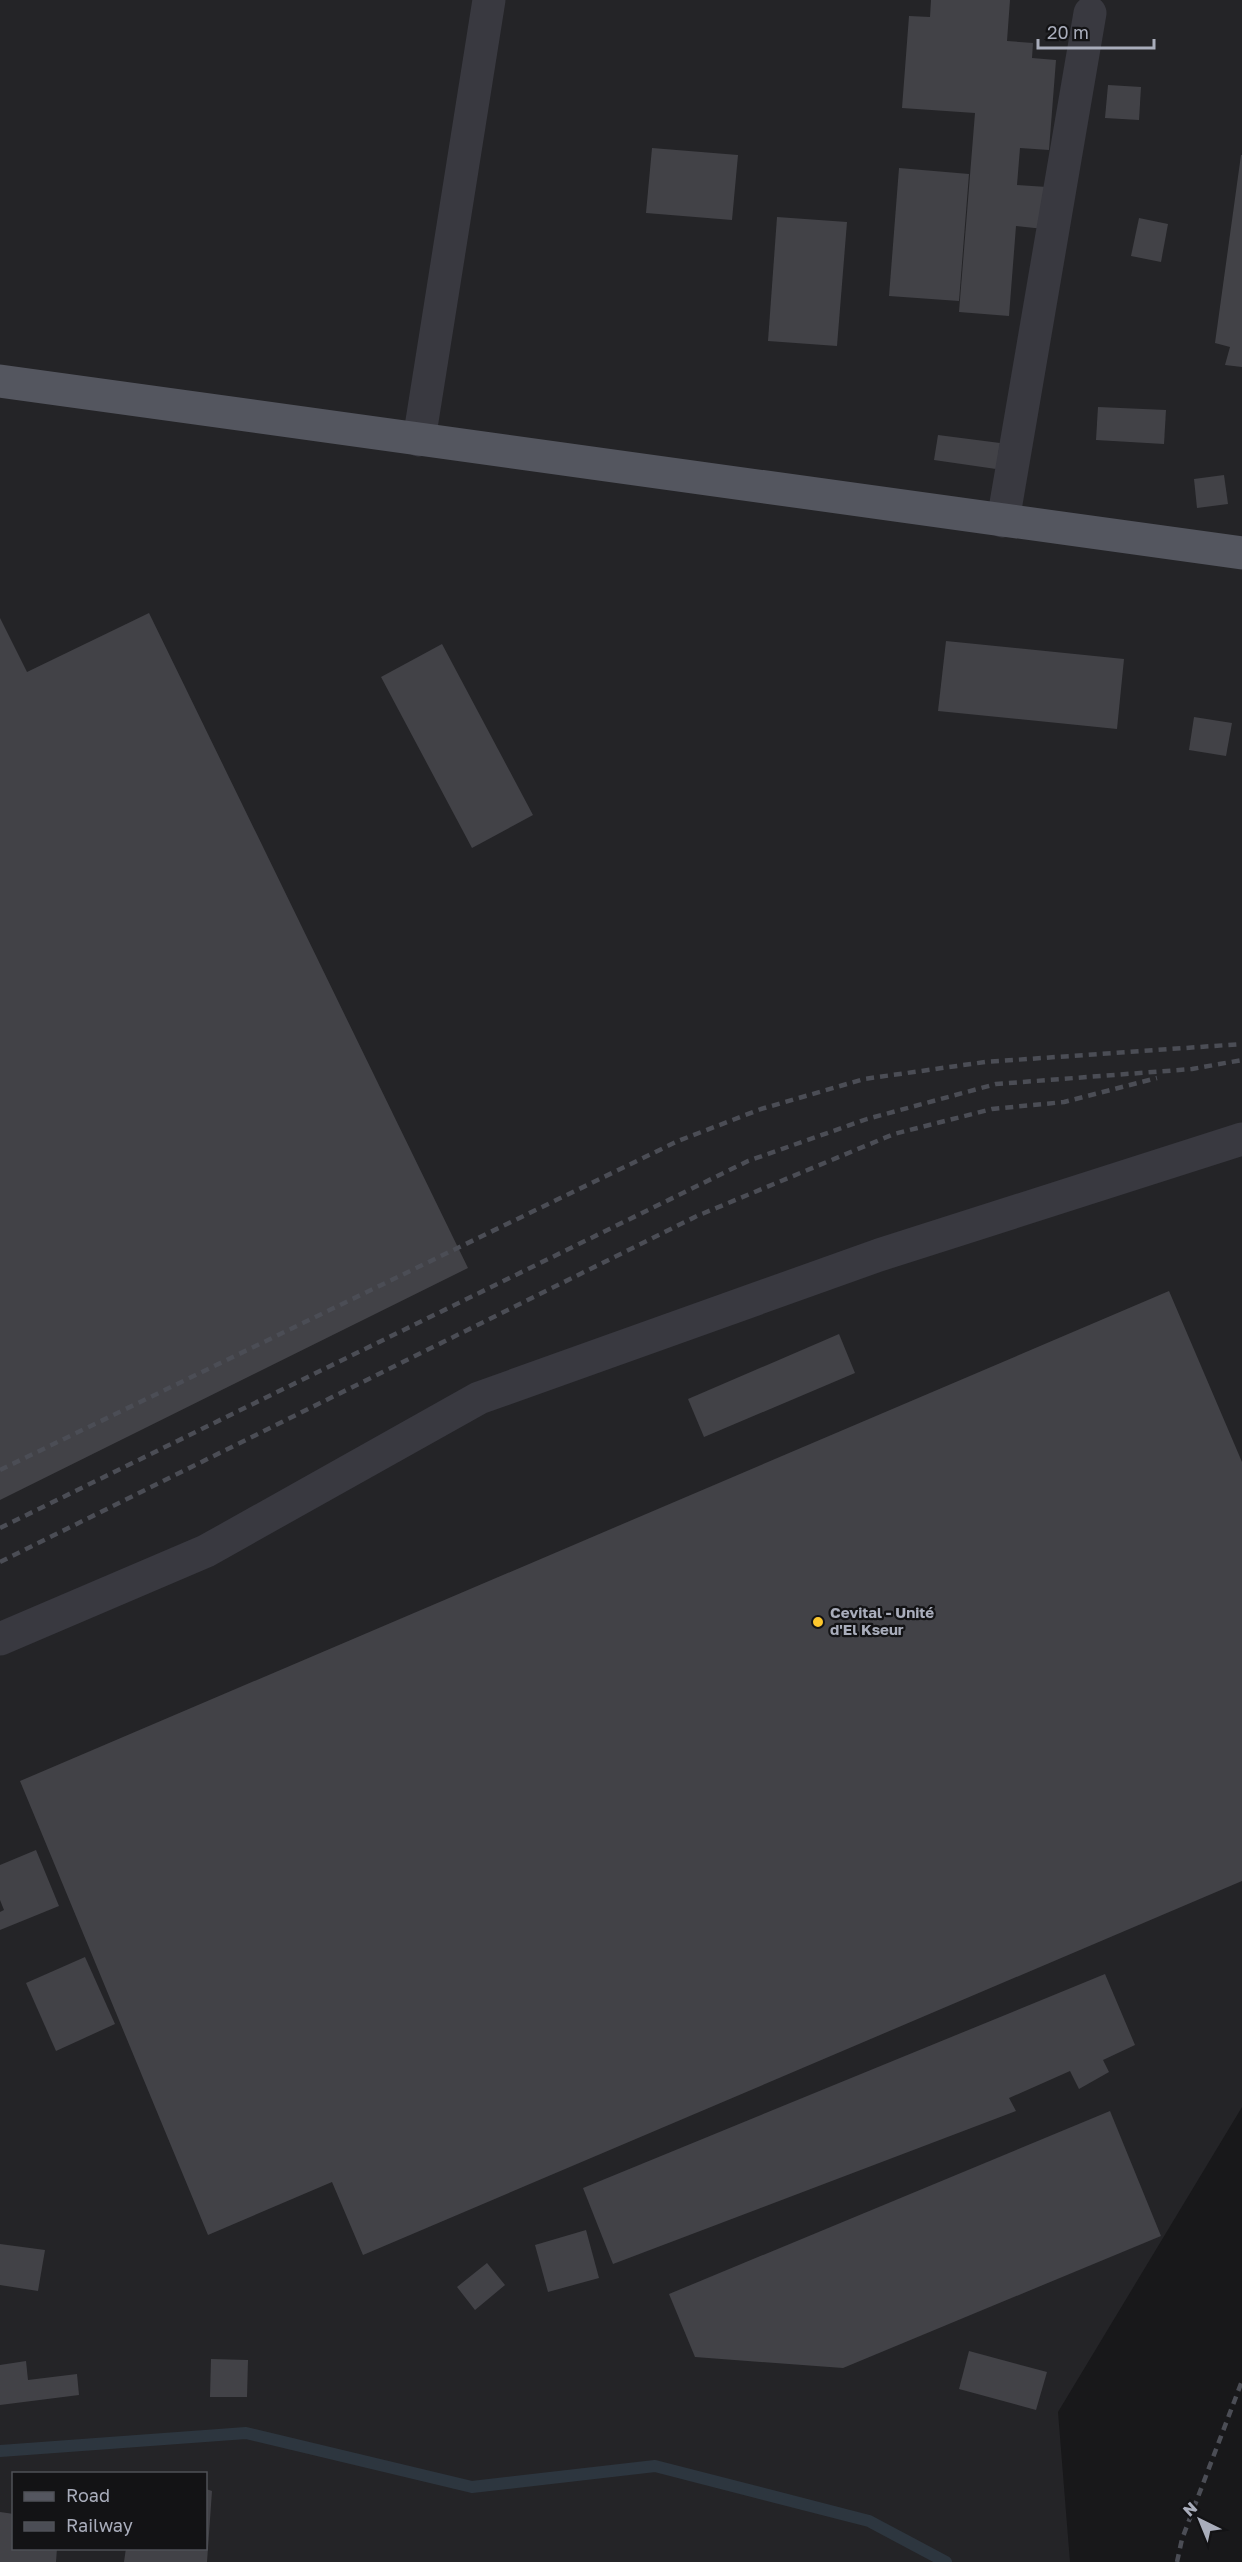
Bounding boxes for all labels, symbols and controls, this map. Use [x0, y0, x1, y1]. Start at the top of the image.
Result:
scale bar [1038, 12, 1154, 50]
text: 20 m [1047, 21, 1089, 43]
place label: Cevital - Unité d'El Kseur [830, 1603, 934, 1638]
marker: Cevital - Unité d'El Kseur [811, 1615, 825, 1629]
legend [12, 2472, 207, 2550]
text: Road [66, 2484, 110, 2506]
north arrow [1170, 2490, 1230, 2550]
text: N [1178, 2498, 1201, 2520]
text: Railway [66, 2514, 133, 2536]

